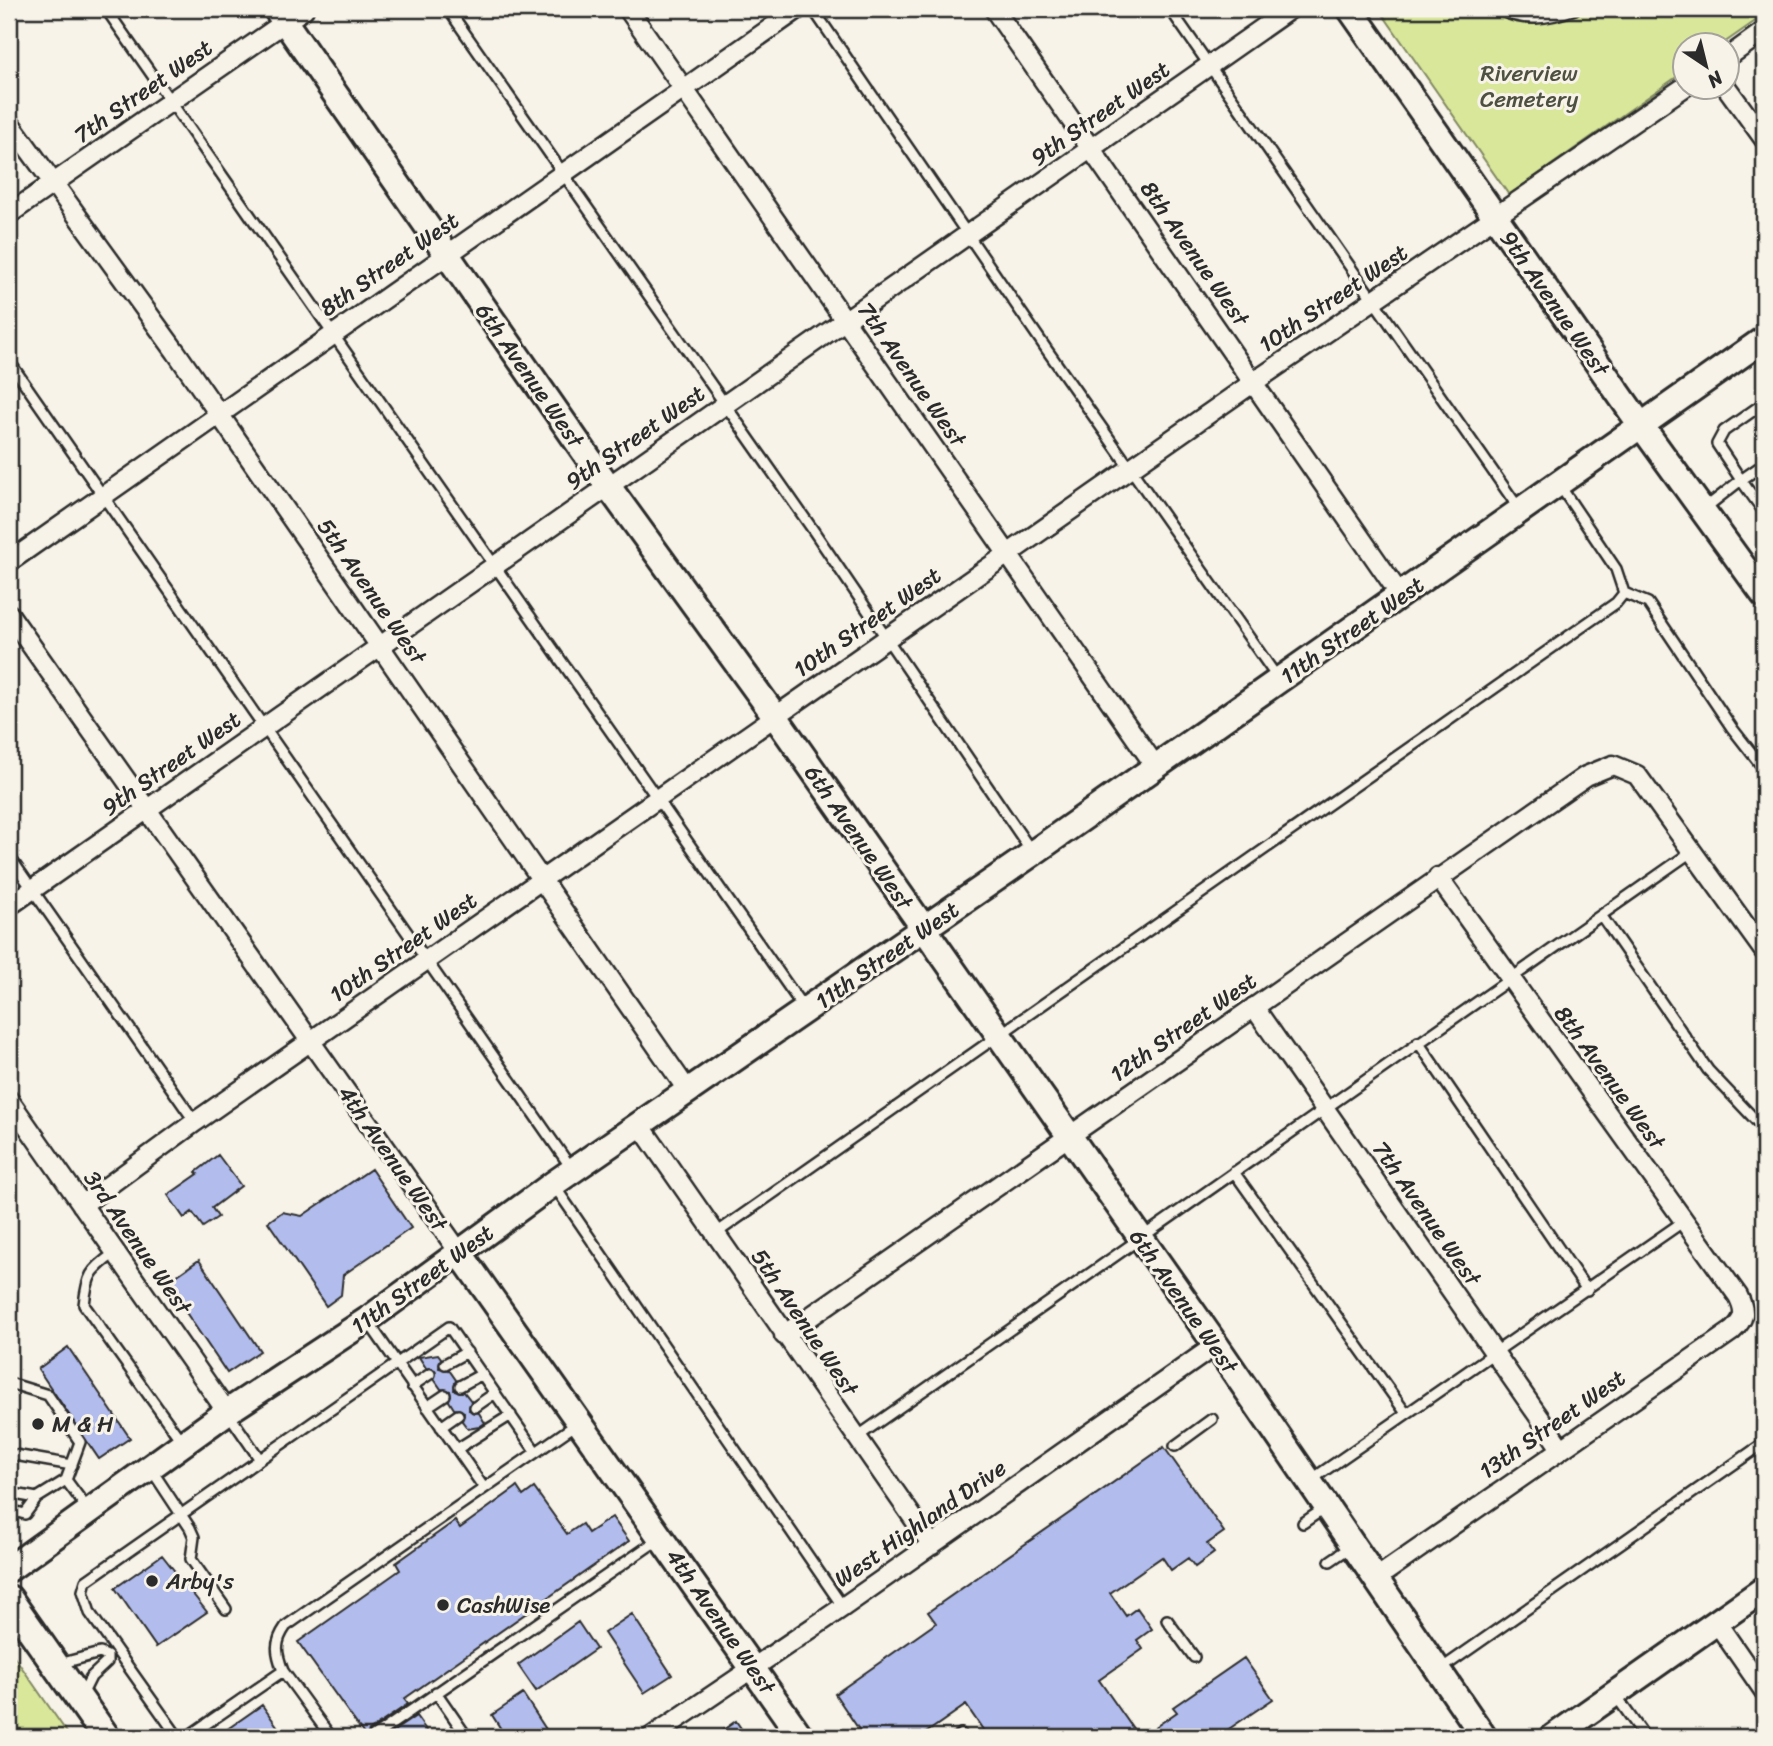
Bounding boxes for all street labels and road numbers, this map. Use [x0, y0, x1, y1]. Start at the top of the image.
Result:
street label: 7th Street West [65, 28, 222, 155]
street label: 9th Street West [1022, 50, 1179, 177]
street label: 8th Avenue West [1129, 172, 1261, 336]
street label: 8th Street West [311, 201, 468, 328]
street label: 9th Avenue West [1489, 221, 1621, 386]
street label: 10th Street West [1250, 233, 1417, 364]
street label: 7th Avenue West [846, 293, 978, 457]
street label: 6th Avenue West [464, 294, 596, 458]
street label: 9th Street West [557, 374, 714, 501]
street label: 5th Avenue West [306, 510, 438, 674]
street label: 10th Street West [784, 556, 950, 689]
street label: 11th Street West [1271, 565, 1433, 696]
street label: 9th Street West [93, 700, 250, 827]
street label: 6th Avenue West [793, 756, 925, 920]
street label: 10th Street West [320, 881, 486, 1014]
street label: 11th Street West [806, 890, 968, 1021]
street label: 12th Street West [1101, 961, 1266, 1094]
street label: 8th Avenue West [1543, 996, 1677, 1160]
street label: 4th Avenue West [327, 1076, 459, 1242]
street label: 7th Avenue West [1361, 1132, 1493, 1296]
street label: 3rd Avenue West [72, 1161, 204, 1325]
street label: 11th Street West [342, 1213, 503, 1346]
street label: 6th Avenue West [1118, 1220, 1250, 1384]
street label: 5th Avenue West [740, 1240, 870, 1406]
street label: 13th Street West [1470, 1358, 1634, 1490]
street label: West Highland Drive [825, 1448, 1015, 1598]
street label: 4th Avenue West [655, 1539, 787, 1705]

